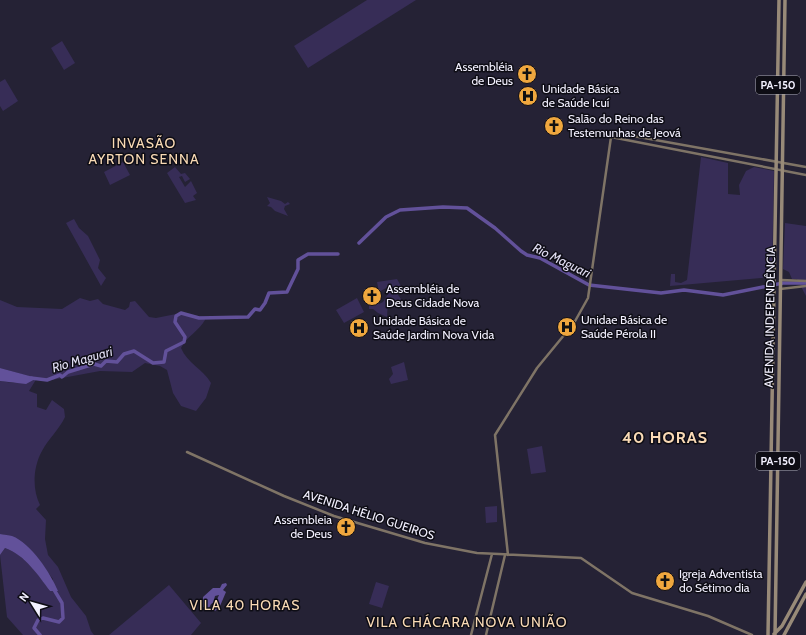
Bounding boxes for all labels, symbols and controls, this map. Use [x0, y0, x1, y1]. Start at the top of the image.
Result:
place label: Assembléia de Deus [455, 59, 513, 88]
church icon: Assembléia de Deus [516, 63, 538, 85]
road number: PA-150 [756, 76, 800, 94]
place label: Unidade Básica de Saúde Icuí [542, 81, 620, 110]
hospital icon: Unidade Básica de Saúde Icuí [517, 85, 539, 107]
place label: Salão do Reino das Testemunhas de Jeová [568, 111, 681, 140]
church icon: Salão do Reino das Testemunhas de Jeová [543, 115, 565, 137]
district label: INVASÃO AYRTON SENNA [88, 134, 200, 168]
water label: Rio Maguari [531, 239, 594, 281]
street label: AVENIDA INDEPENDÊNCIA [761, 246, 778, 388]
place label: Assembléia de Deus Cidade Nova [386, 281, 480, 310]
church icon: Assembléia de Deus Cidade Nova [361, 285, 383, 307]
place label: Unidae Básica de Saúde Pérola II [581, 312, 667, 341]
place label: Unidade Básica de Saúde Jardim Nova Vida [373, 313, 494, 342]
hospital icon: Unidae Básica de Saúde Pérola II [556, 316, 578, 338]
hospital icon: Unidade Básica de Saúde Jardim Nova Vida [348, 317, 370, 339]
water label: Rio Maguari [50, 343, 114, 375]
district label: 40 HORAS [622, 428, 708, 447]
road number: PA-150 [756, 452, 800, 470]
street label: AVENIDA HÉLIO GUEIROS [302, 486, 437, 543]
place label: Assembleia de Deus [274, 512, 332, 541]
church icon: Assembleia de Deus [335, 516, 357, 538]
place label: Igreja Adventista do Sétimo dia [679, 566, 763, 595]
church icon: Igreja Adventista do Sétimo dia [654, 570, 676, 592]
north arrow [12, 583, 52, 623]
text: N [16, 590, 32, 604]
district label: VILA 40 HORAS [190, 596, 300, 614]
district label: VILA CHÁCARA NOVA UNIÃO [366, 613, 568, 631]

